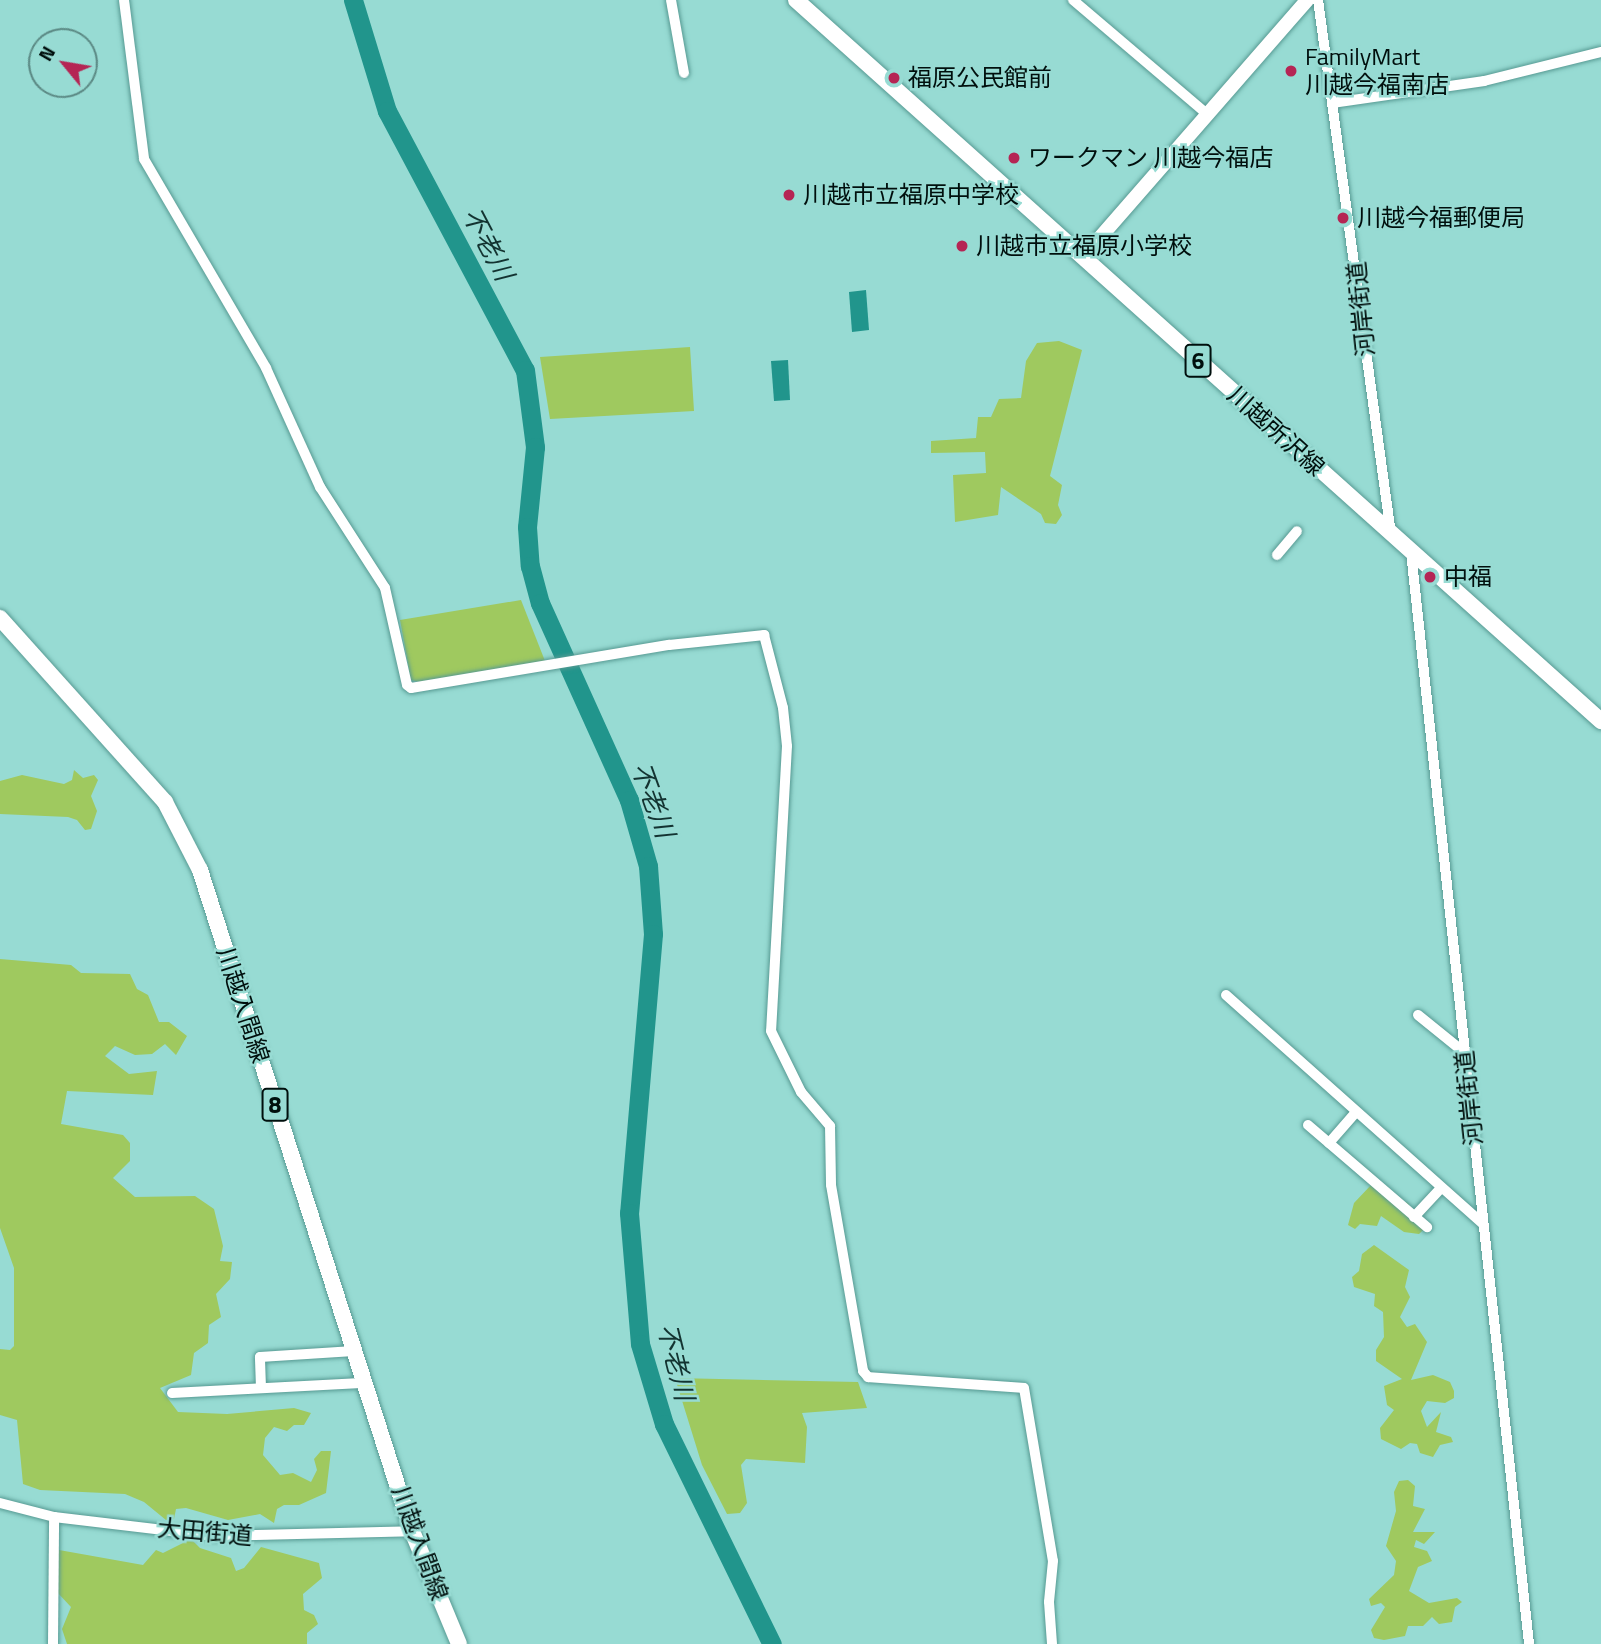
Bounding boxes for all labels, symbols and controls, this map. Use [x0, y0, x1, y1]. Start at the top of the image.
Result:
north arrow [28, 28, 98, 98]
text: N [30, 40, 62, 66]
place label: FamilyMart 川越今福南店 [1305, 43, 1449, 99]
marker: FamilyMart 川越今福南店 [1283, 63, 1299, 79]
place label: 福原公民館前 [908, 64, 1052, 92]
marker: 福原公民館前 [886, 70, 902, 86]
place label: ワークマン 川越今福店 [1028, 144, 1273, 172]
marker: ワークマン 川越今福店 [1006, 150, 1022, 166]
place label: 川越市立福原中学校 [803, 181, 1019, 209]
marker: 川越市立福原中学校 [781, 187, 797, 203]
water label: 不老川 [456, 202, 520, 286]
place label: 川越今福郵便局 [1357, 204, 1525, 232]
marker: 川越今福郵便局 [1335, 210, 1351, 226]
place label: 川越市立福原小学校 [976, 232, 1192, 260]
marker: 川越市立福原小学校 [954, 238, 970, 254]
street label: 河岸街道 [1342, 260, 1380, 358]
road number: 6 [1184, 342, 1212, 380]
street label: 川越所沢線 [1222, 380, 1330, 482]
place label: 中福 [1444, 563, 1492, 591]
marker: 中福 [1422, 569, 1438, 585]
water label: 不老川 [625, 758, 681, 842]
street label: 川越入間線 [211, 943, 275, 1067]
street label: 河岸街道 [1450, 1049, 1488, 1147]
road number: 8 [261, 1086, 289, 1124]
water label: 不老川 [651, 1320, 701, 1404]
street label: 川越入間線 [386, 1482, 454, 1604]
street label: 大田街道 [156, 1513, 254, 1551]

